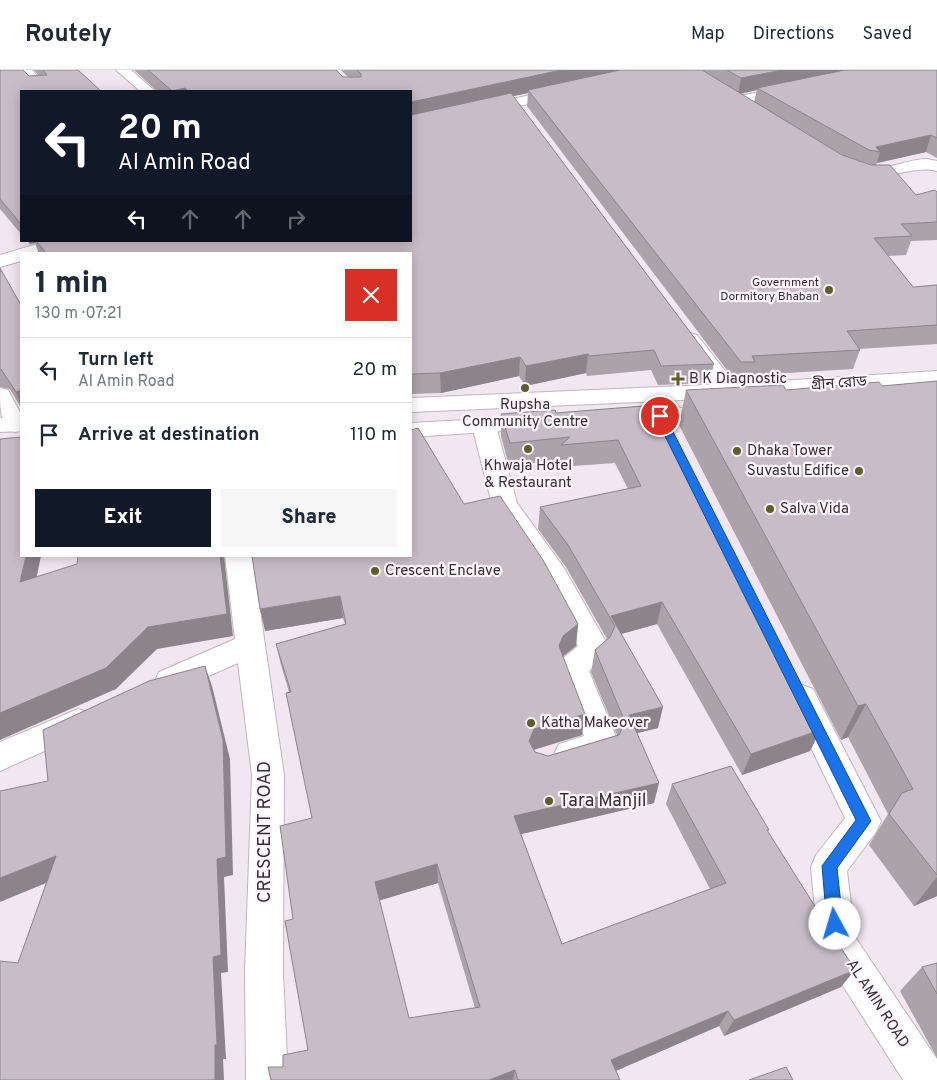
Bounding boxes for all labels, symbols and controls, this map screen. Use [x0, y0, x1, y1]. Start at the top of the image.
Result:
text: Routely [25, 20, 112, 50]
text: Map [691, 23, 725, 46]
text: Directions [753, 23, 835, 46]
text: Saved [863, 23, 912, 46]
text: 20 m [118, 107, 202, 151]
icon: left [35, 110, 100, 175]
text: Al Amin Road [118, 150, 251, 177]
icon: left [123, 205, 151, 233]
icon: ahead [176, 205, 204, 233]
icon: ahead [229, 205, 257, 233]
icon: right [282, 205, 310, 233]
text: 1 min [35, 266, 108, 303]
button: close [345, 269, 397, 321]
place label: Government Dormitory Bhaban [720, 275, 819, 305]
marker: Government Dormitory Bhaban [823, 284, 835, 296]
text: 130 m · 07:21 [35, 304, 122, 324]
text: Turn left [78, 348, 154, 372]
icon: left [35, 356, 63, 384]
text: 20 m [353, 358, 397, 382]
place label: B K Diagnostic [689, 370, 787, 389]
text: Al Amin Road [78, 372, 174, 392]
marker: B K Diagnostic [671, 372, 685, 386]
street label: গ্রীন রোড [810, 373, 868, 395]
marker: Rupsha Community Centre [519, 382, 531, 394]
pin [639, 395, 681, 437]
place label: Rupsha Community Centre [462, 396, 588, 432]
icon: arrive [646, 402, 674, 430]
icon: arrive [35, 421, 63, 449]
text: Arrive at destination [78, 423, 259, 447]
text: 110 m [350, 423, 397, 447]
place label: Dhaka Tower [747, 442, 832, 461]
marker: Khwaja Hotel & Restaurant [522, 443, 534, 455]
marker: Dhaka Tower [731, 445, 743, 457]
place label: Khwaja Hotel & Restaurant [484, 457, 572, 493]
place label: Suvastu Edifice [747, 462, 849, 481]
marker: Suvastu Edifice [853, 465, 865, 477]
button: Exit [35, 489, 211, 547]
button: Share [221, 489, 397, 547]
place label: Salva Vida [780, 500, 849, 519]
marker: Salva Vida [764, 503, 776, 515]
place label: Crescent Enclave [385, 562, 501, 581]
marker: Crescent Enclave [369, 565, 381, 577]
place label: Katha Makeover [541, 714, 649, 733]
marker: Katha Makeover [525, 717, 537, 729]
street label: CRESCENT ROAD [254, 761, 277, 903]
place label: Tara Manjil [559, 790, 647, 813]
marker: Tara Manjil [543, 795, 555, 807]
position arrow [808, 897, 860, 949]
street label: AL AMIN ROAD [841, 956, 913, 1052]

